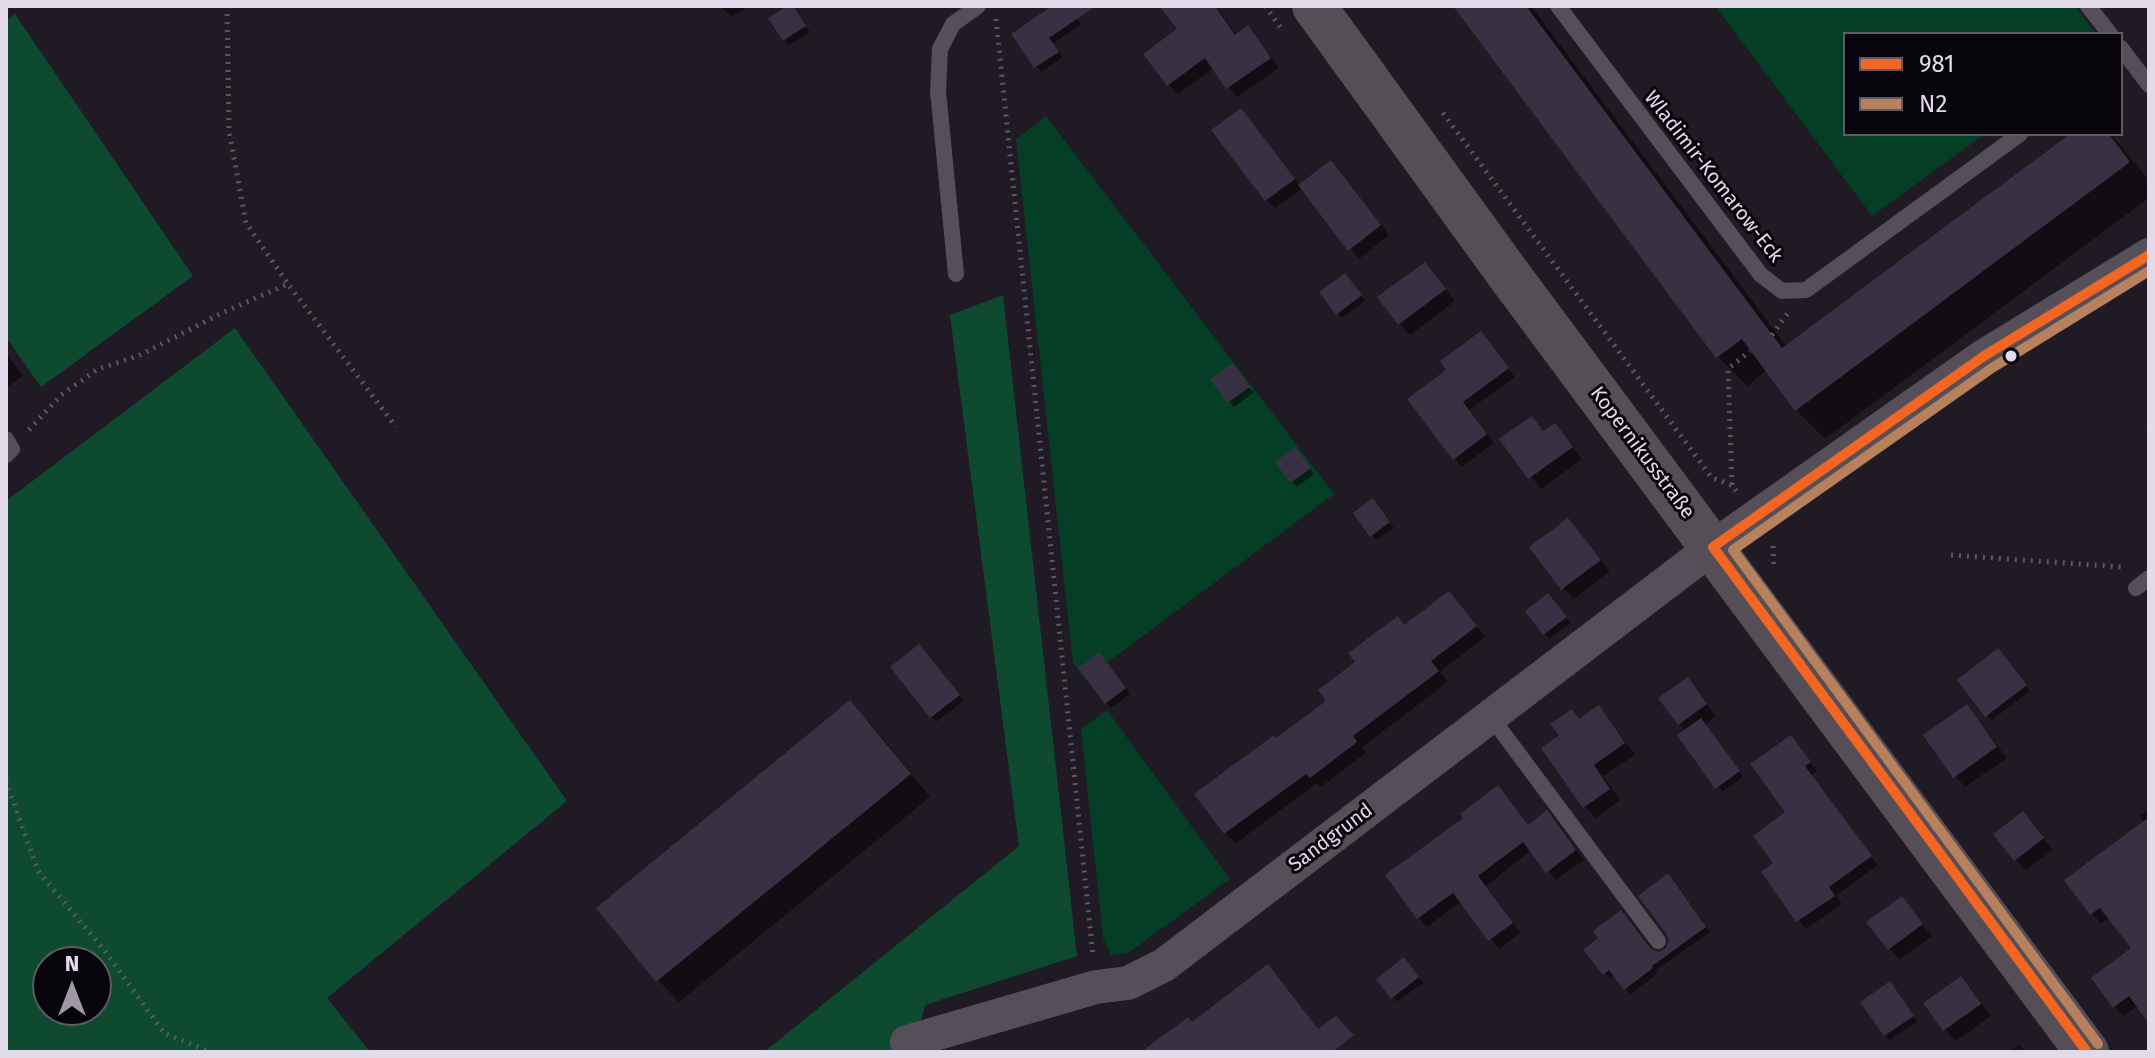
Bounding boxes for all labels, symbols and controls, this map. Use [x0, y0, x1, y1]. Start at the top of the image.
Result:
legend [1843, 32, 2123, 136]
text: 981 [1919, 50, 1955, 78]
street label: Wladimir-Komarow-Eck [1639, 86, 1787, 268]
text: N2 [1919, 90, 1947, 118]
unlabelled marker [2003, 348, 2019, 364]
street label: Kopernikusstraße [1585, 382, 1699, 524]
street label: Sandgrund [1284, 799, 1378, 877]
north arrow [32, 946, 112, 1026]
text: N [65, 950, 79, 977]

